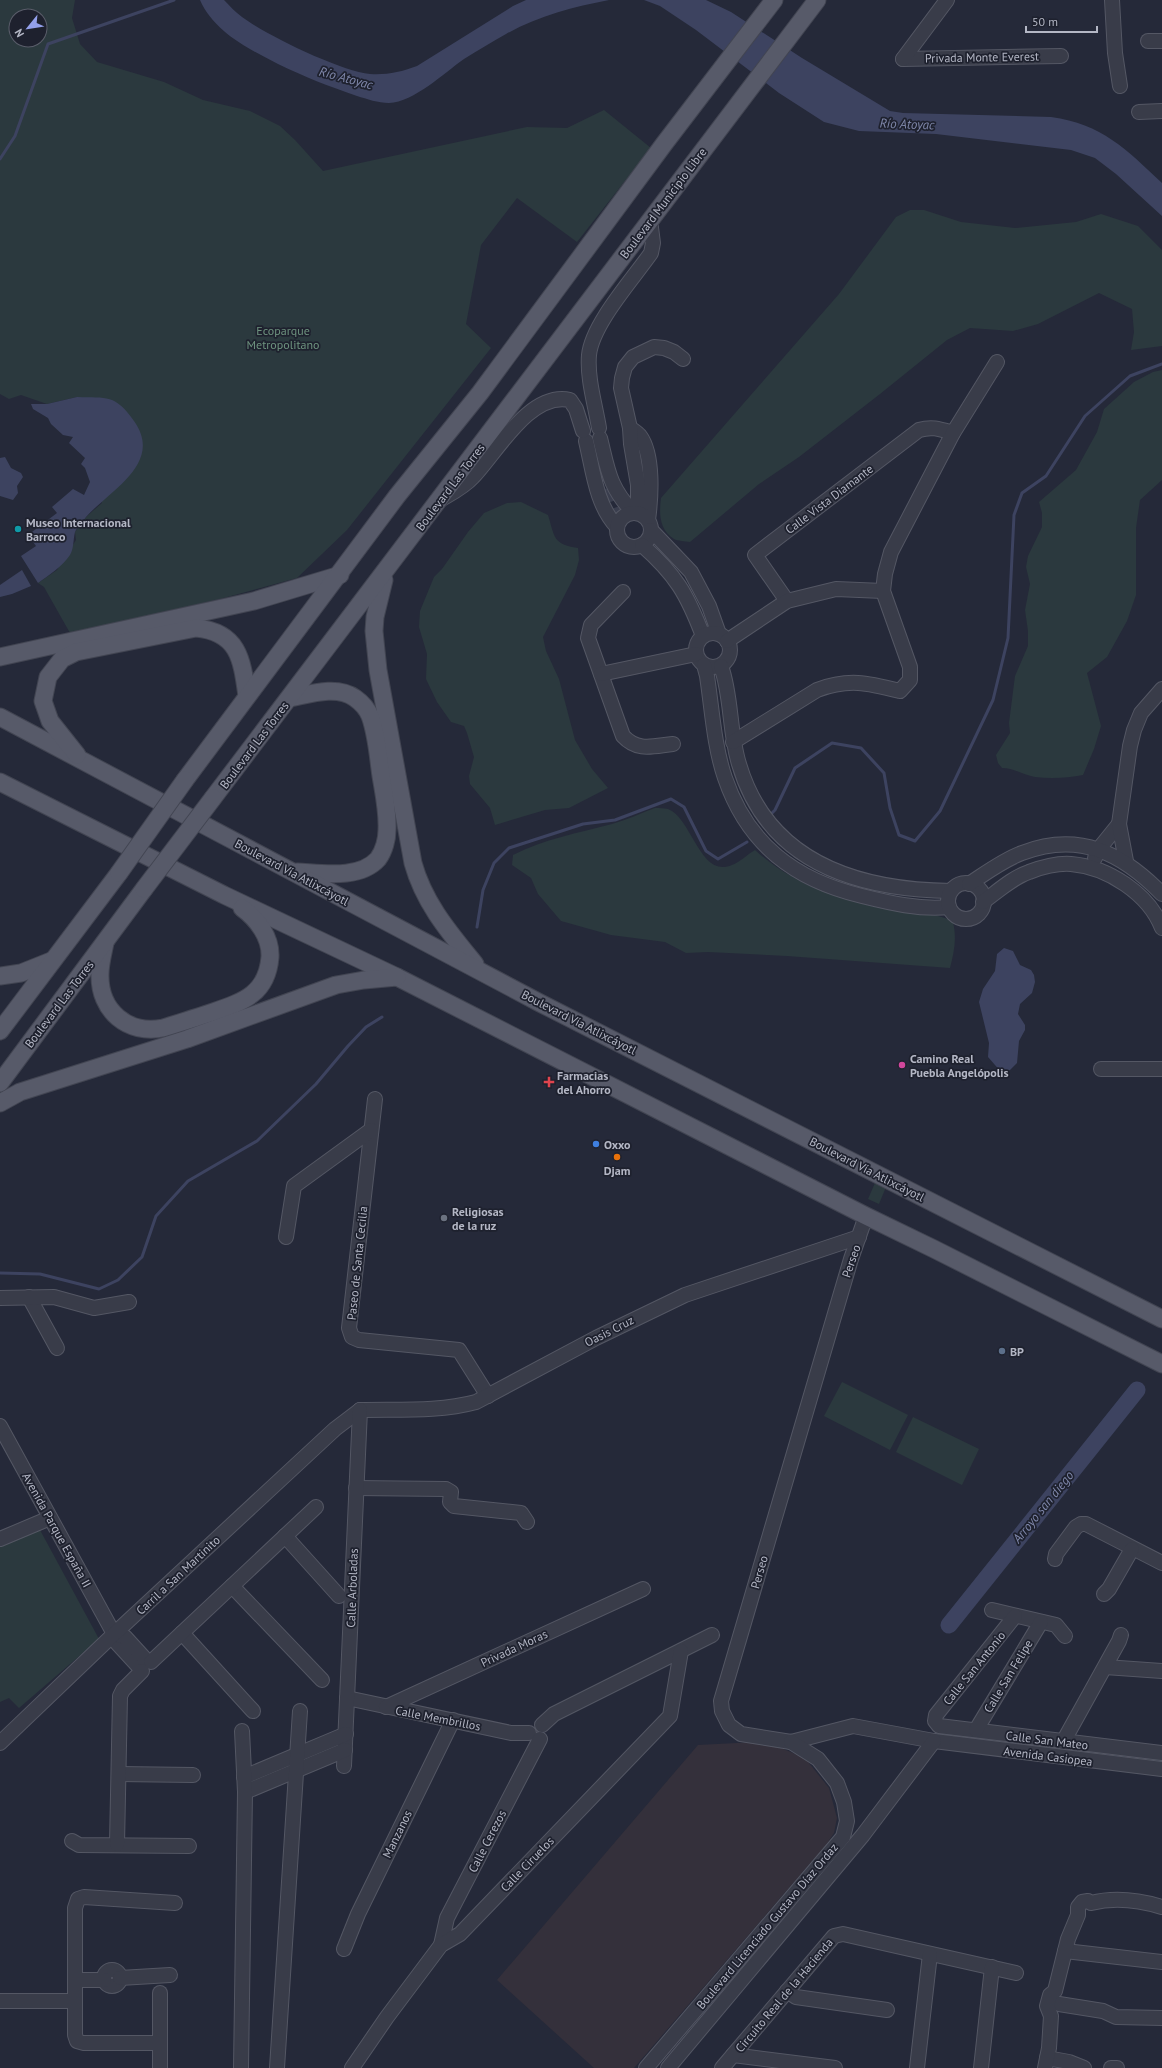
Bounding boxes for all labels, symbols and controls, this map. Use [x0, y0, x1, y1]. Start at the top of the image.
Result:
north arrow [8, 8, 48, 48]
scale bar [1026, 8, 1097, 34]
text: 50 m [1032, 14, 1058, 29]
text: N [11, 26, 27, 40]
street label: Privada Monte Everest [925, 49, 1039, 65]
water label: Río Atoyac [317, 63, 375, 93]
water label: Río Atoyac [879, 115, 935, 133]
street label: Boulevard Municipio Libre [617, 145, 709, 261]
park label: Ecoparque Metropolitano [247, 323, 319, 352]
street label: Boulevard Las Torres [412, 440, 488, 534]
street label: Calle Vista Diamante [782, 461, 876, 537]
place label: Museo Internacional Barroco [26, 515, 131, 544]
marker: Museo Internacional Barroco [13, 524, 23, 534]
street label: Boulevard Las Torres [216, 698, 292, 792]
street label: Boulevard Vía Atlixcáyotl [232, 836, 352, 909]
street label: Boulevard Las Torres [21, 957, 97, 1051]
street label: Boulevard Vía Atlixcáyotl [519, 986, 639, 1058]
place label: Camino Real Puebla Angelópolis [910, 1051, 1009, 1080]
marker: Camino Real Puebla Angelópolis [897, 1060, 907, 1070]
place label: Farmacias del Ahorro [557, 1068, 611, 1097]
marker: Farmacias del Ahorro [544, 1077, 554, 1087]
street label: Boulevard Vía Atlixcáyotl [807, 1133, 927, 1205]
place label: Oxxo [604, 1137, 631, 1152]
marker: Oxxo [591, 1139, 601, 1149]
marker: Djam [612, 1152, 622, 1162]
place label: Djam [604, 1163, 631, 1178]
place label: Religiosas de la ruz [452, 1204, 504, 1233]
street label: Paseo de Santa Cecilia [344, 1205, 370, 1321]
marker: Religiosas de la ruz [439, 1213, 449, 1223]
street label: Perseo [838, 1243, 864, 1279]
street label: Oasis Cruz [582, 1312, 636, 1350]
place label: BP [1010, 1344, 1024, 1359]
marker: BP [997, 1346, 1007, 1356]
water label: Arroyo san diego [1008, 1467, 1078, 1547]
street label: Avenida Parque España II [19, 1470, 95, 1590]
street label: Carril a San Martinito [133, 1532, 223, 1618]
street label: Calle Arboladas [343, 1548, 361, 1628]
street label: Perseo [747, 1554, 771, 1590]
street label: Privada Moras [478, 1626, 550, 1670]
street label: Calle San Antonio [940, 1628, 1008, 1708]
street label: Calle San Felipe [980, 1637, 1036, 1715]
street label: Calle Membrillos [394, 1702, 482, 1734]
street label: Calle San Mateo [1005, 1728, 1089, 1752]
street label: Avenida Casiopea [1003, 1743, 1093, 1769]
street label: Calle Cerezos [465, 1807, 509, 1875]
street label: Manzanos [379, 1808, 415, 1860]
street label: Calle Ciruelos [497, 1833, 557, 1895]
street label: Boulevard Licenciado Gustavo Díaz Ordaz [693, 1840, 841, 2012]
street label: Circuito Real de la Hacienda [732, 1935, 836, 2055]

